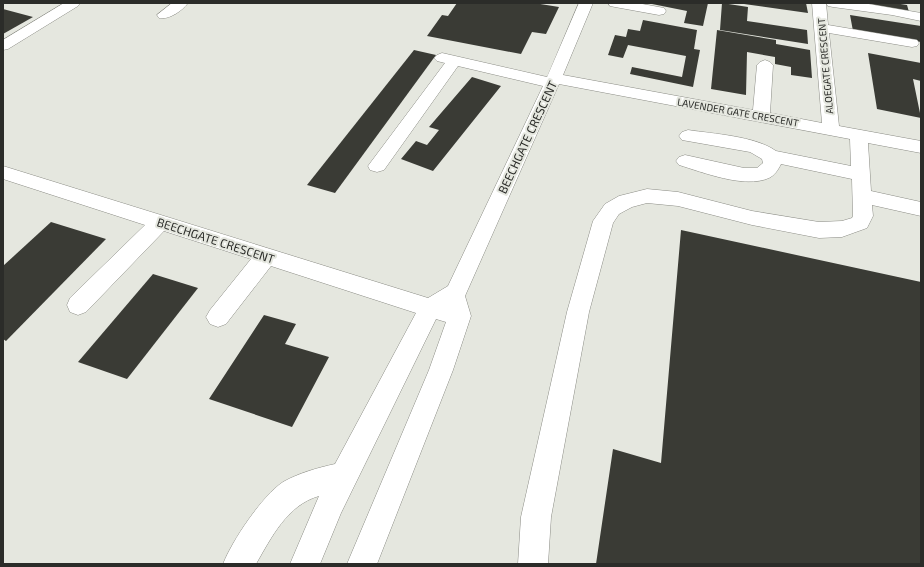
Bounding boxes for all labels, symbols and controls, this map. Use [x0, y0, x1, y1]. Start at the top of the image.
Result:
street label: ALOEGATE CRESCENT [815, 17, 835, 114]
street label: BEECHGATE CRESCENT [495, 78, 559, 196]
street label: LAVENDER GATE CRESCENT [676, 95, 800, 129]
street label: BEECHGATE CRESCENT [155, 214, 277, 266]

